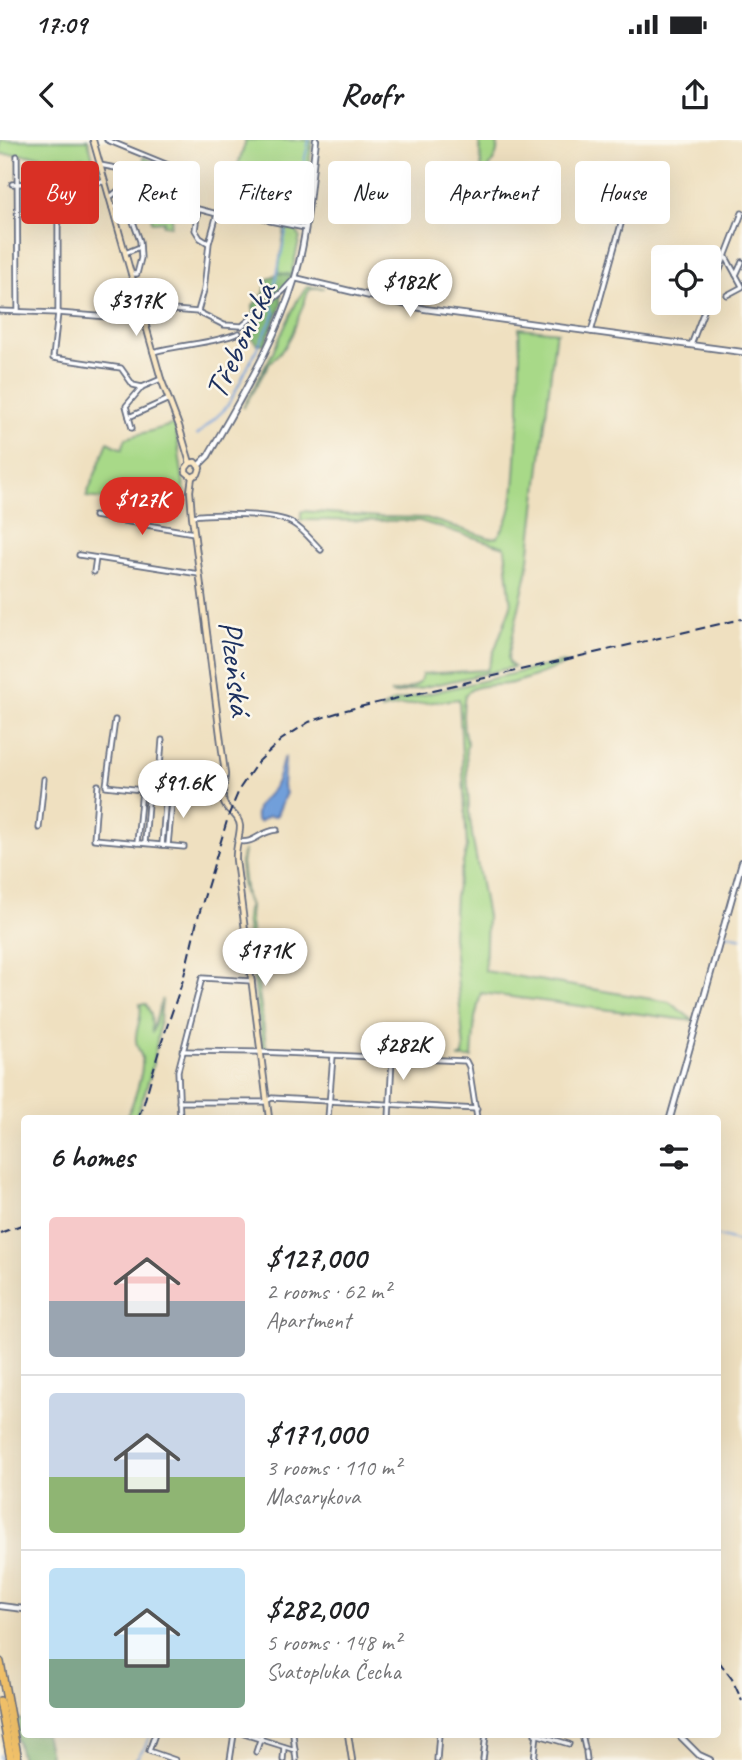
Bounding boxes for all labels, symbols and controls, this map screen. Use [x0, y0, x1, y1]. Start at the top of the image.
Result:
text: 17:09 [35, 8, 87, 41]
text: Roofr [340, 74, 402, 115]
icon: back [28, 76, 66, 114]
icon: share [676, 76, 714, 114]
chip: Buy [21, 161, 99, 224]
chip: Rent [113, 161, 200, 224]
chip: Filters [214, 161, 314, 224]
chip: New [328, 161, 411, 224]
chip: Apartment [425, 161, 561, 224]
chip: House [575, 161, 670, 224]
map controls [651, 245, 721, 315]
button: locate [651, 245, 721, 315]
pin: $182K [361, 260, 459, 319]
text: $182K [383, 267, 437, 296]
street label: Třebonická [195, 272, 287, 405]
pin: $317K [87, 278, 185, 338]
text: $317K [110, 286, 163, 315]
pin: $127K [93, 478, 191, 537]
text: $127K [116, 485, 169, 514]
street label: Plzeňská [209, 618, 263, 721]
pin: $91.6K [126, 760, 240, 820]
text: $91.6K [154, 768, 212, 797]
pin: $171K [216, 928, 314, 988]
text: $171K [239, 936, 292, 965]
pin: $282K [354, 1023, 452, 1082]
text: $282K [376, 1030, 430, 1059]
text: 6 homes [49, 1138, 134, 1176]
icon: filters [655, 1138, 693, 1176]
text: $127,000 [266, 1239, 366, 1277]
icon: home [105, 1245, 189, 1329]
text: 2 rooms · 62 m² [266, 1277, 390, 1306]
text: Apartment [266, 1306, 351, 1335]
text: $171,000 [266, 1415, 366, 1453]
icon: home [105, 1421, 189, 1505]
text: 3 rooms · 110 m² [266, 1453, 401, 1482]
text: Masarykova [266, 1482, 360, 1511]
text: $282,000 [266, 1590, 366, 1628]
icon: home [105, 1596, 189, 1680]
text: 5 rooms · 148 m² [266, 1628, 401, 1657]
text: Svatopluka Čecha [266, 1657, 401, 1686]

